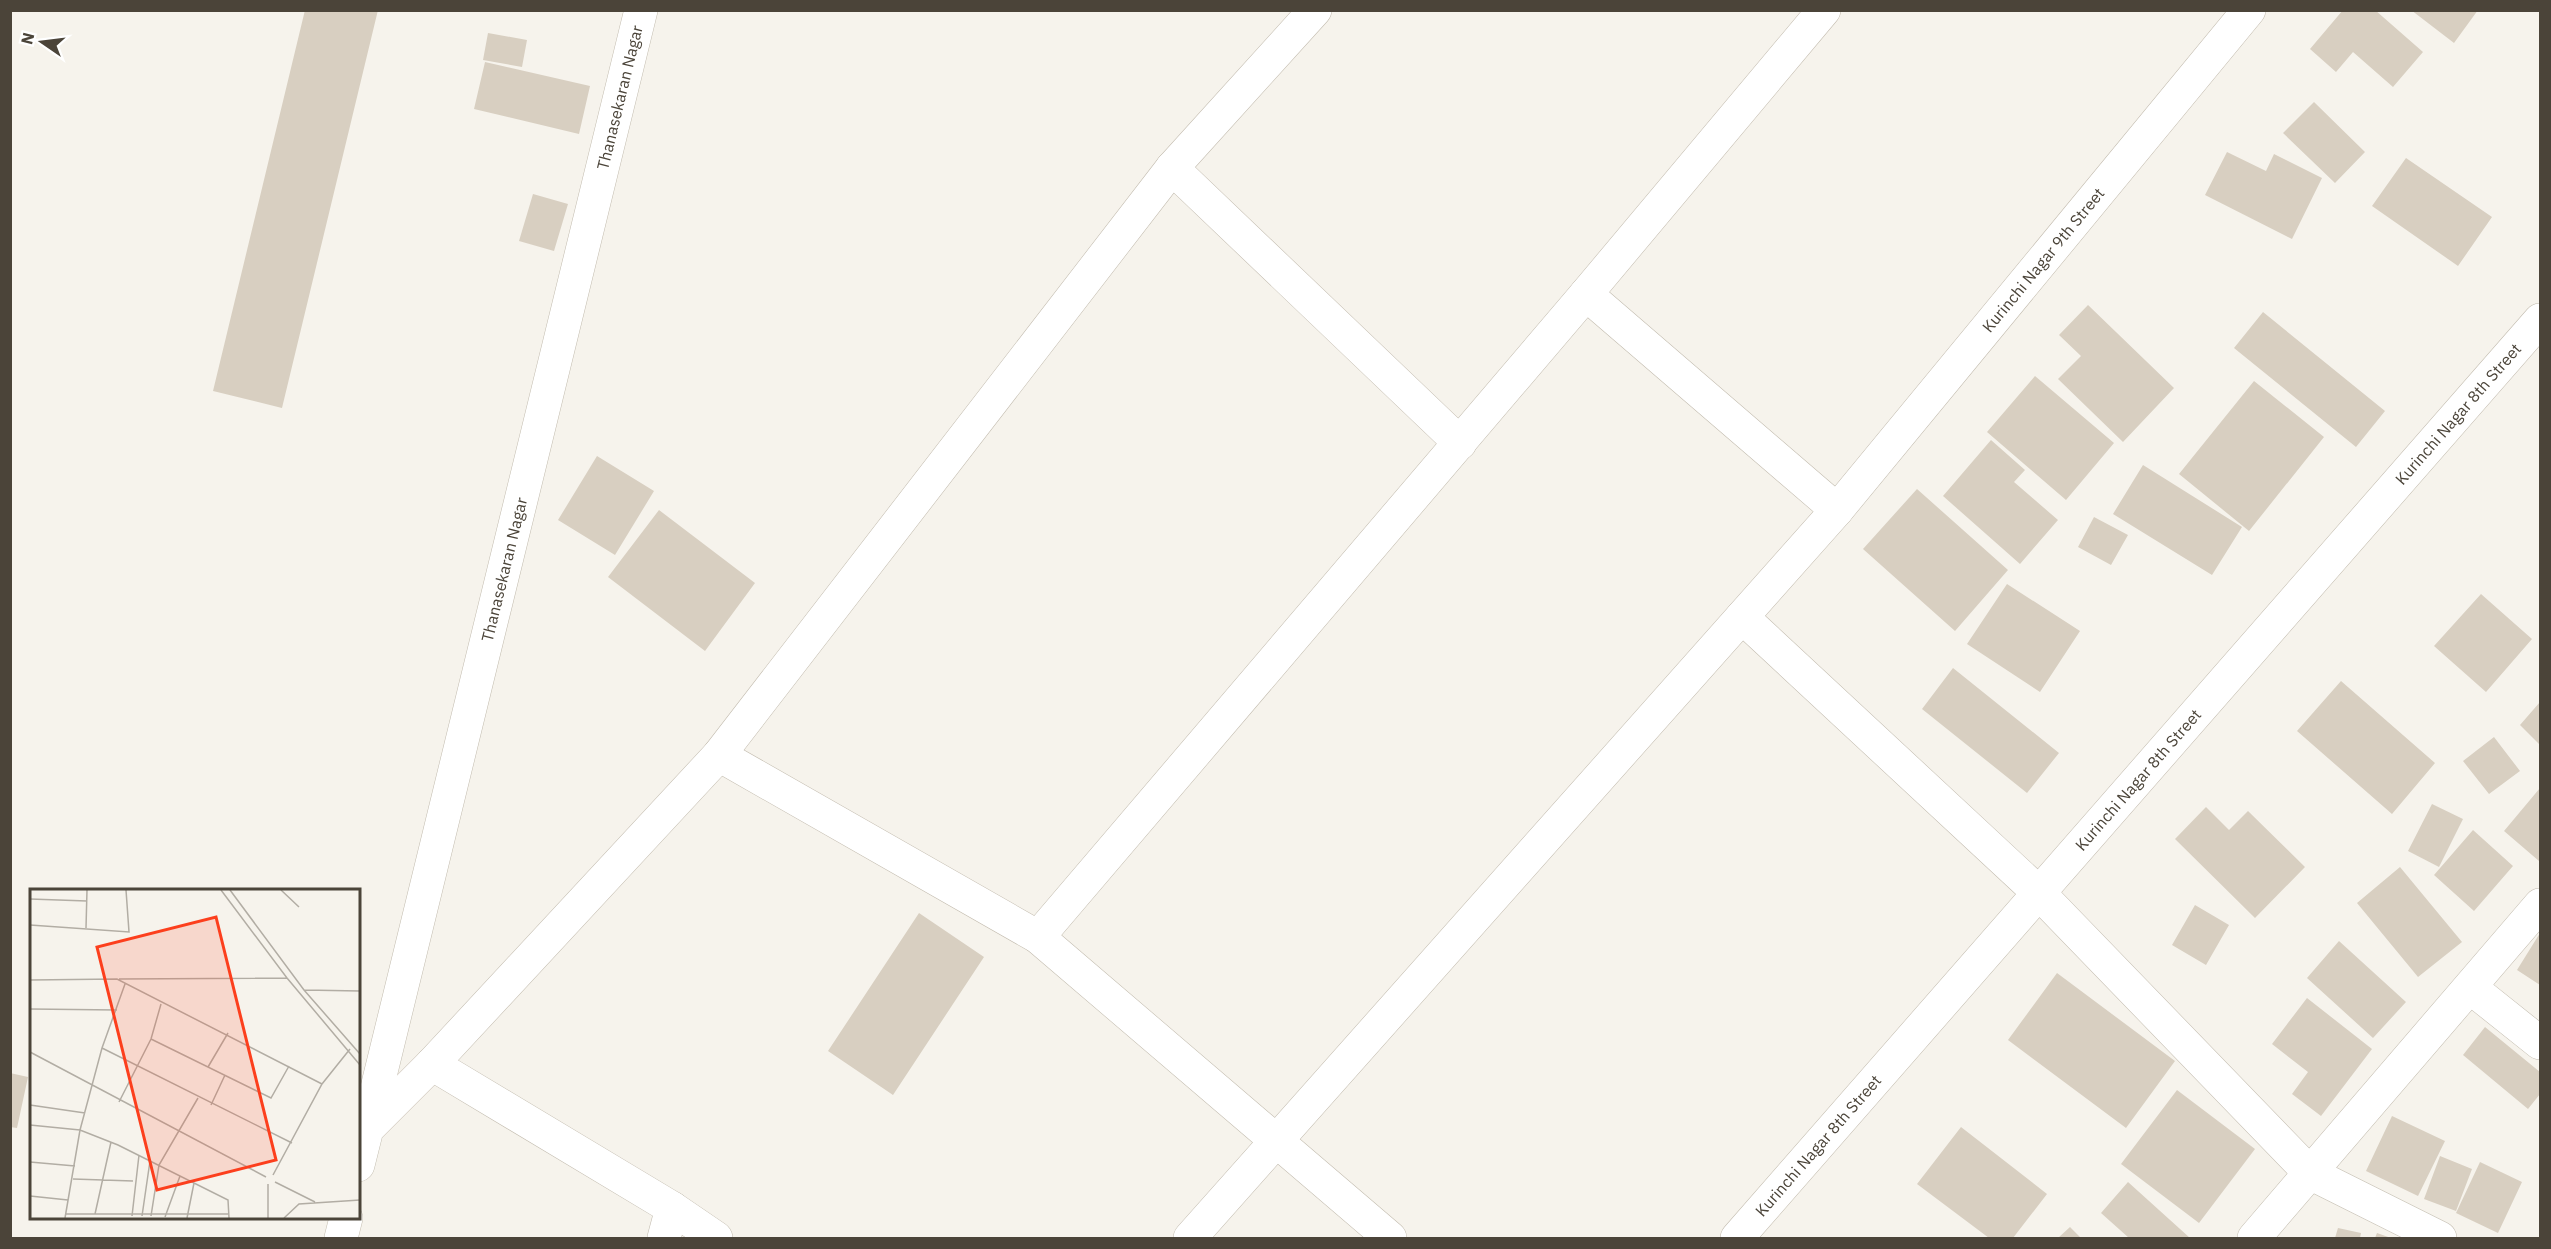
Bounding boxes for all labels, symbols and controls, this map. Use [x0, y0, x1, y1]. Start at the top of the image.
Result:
north arrow [12, 12, 72, 72]
street label: Thanasekaran Nagar [592, 23, 647, 172]
text: N [16, 30, 39, 46]
street label: Kurinchi Nagar 9th Street [1978, 184, 2109, 336]
street label: Kurinchi Nagar 8th Street [2391, 339, 2525, 489]
street label: Thanasekaran Nagar [477, 495, 531, 644]
street label: Kurinchi Nagar 8th Street [2071, 705, 2205, 855]
inset map [30, 889, 360, 1219]
street label: Kurinchi Nagar 8th Street [1751, 1071, 1885, 1220]

